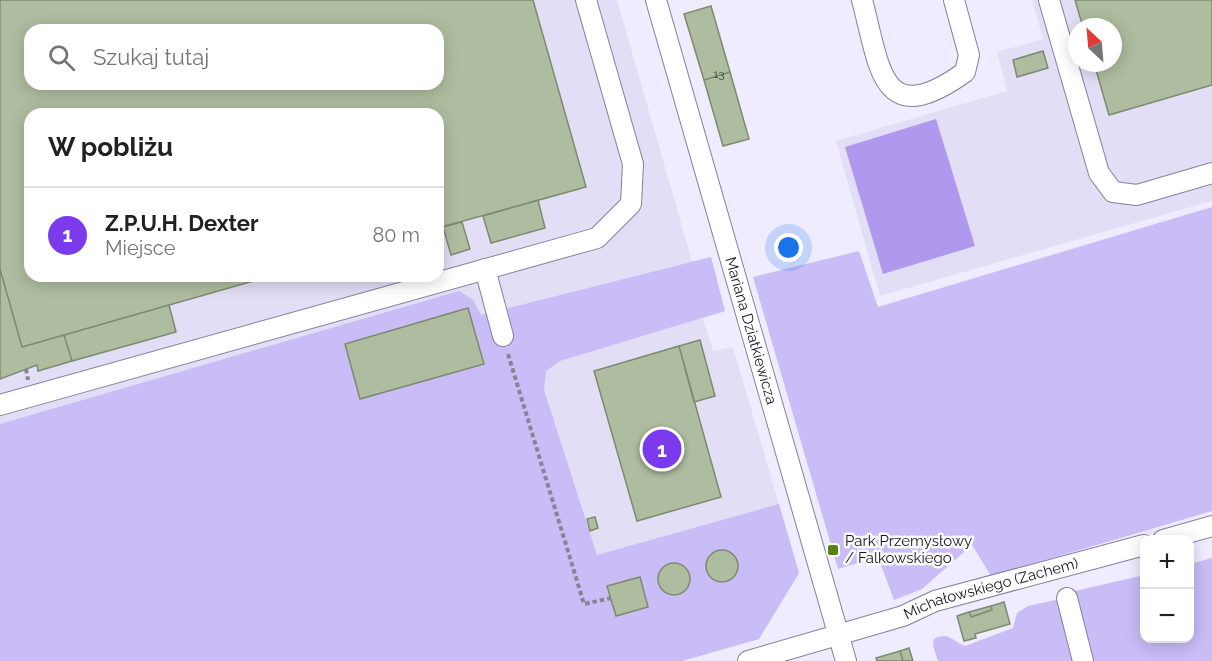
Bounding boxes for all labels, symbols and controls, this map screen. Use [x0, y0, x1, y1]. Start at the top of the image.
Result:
north arrow [1068, 18, 1122, 72]
search box [24, 24, 444, 90]
icon: search [45, 41, 78, 74]
text: Szukaj tutaj [93, 44, 209, 70]
house number: 13 [713, 67, 725, 81]
text: W pobliżu [48, 132, 173, 162]
text: Z.P.U.H. Dexter [105, 210, 258, 236]
text: 1 [63, 223, 72, 247]
text: 80 m [372, 223, 420, 247]
your location [774, 233, 803, 262]
text: Miejsce [105, 236, 175, 260]
street label: Mariana Dziatkiewicza [721, 255, 781, 406]
pin: 1 [642, 426, 682, 472]
place label: Park Przemysłowy / Falkowskiego [845, 532, 972, 567]
map controls [1140, 535, 1194, 643]
button: + [1140, 535, 1194, 589]
marker: Park Przemysłowy / Falkowskiego [826, 543, 840, 557]
street label: Michałowskiego (Zachem) [901, 554, 1080, 623]
button: − [1140, 589, 1194, 643]

